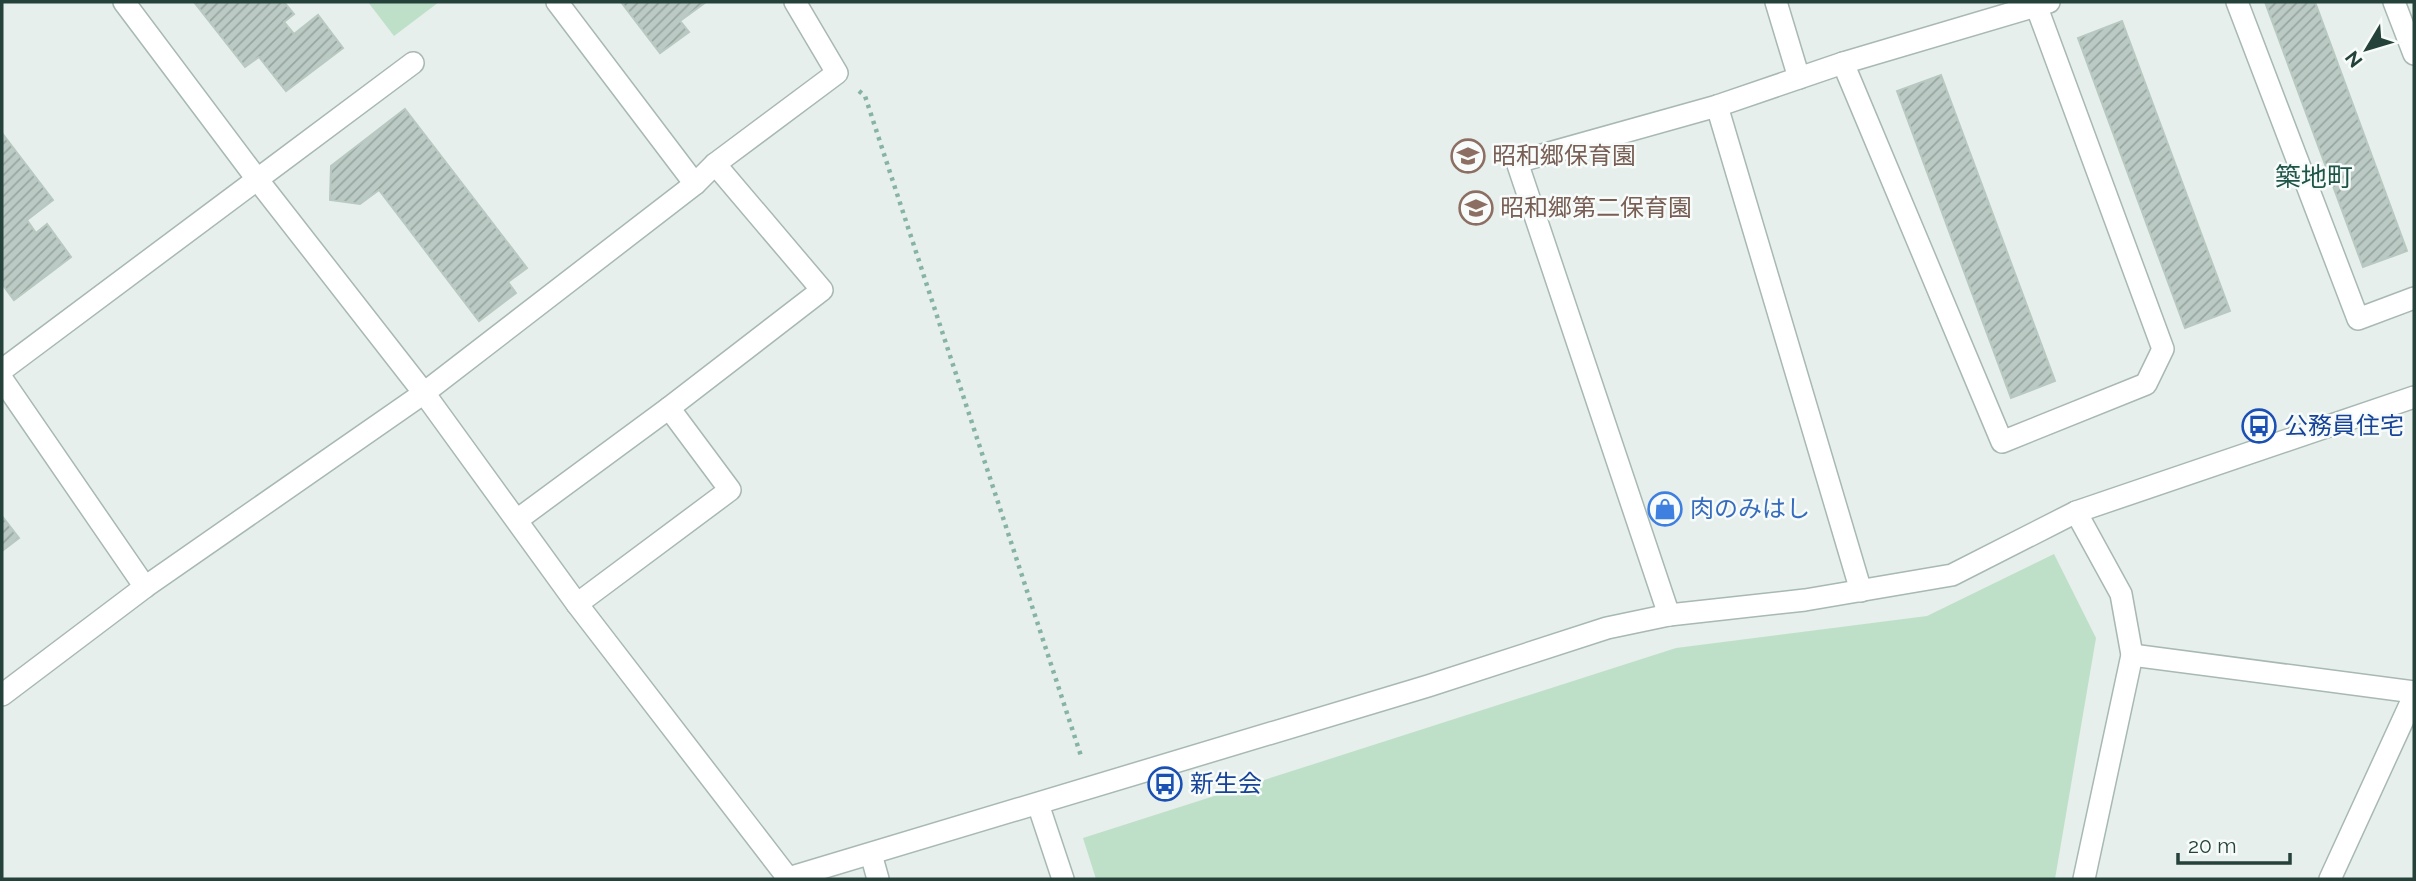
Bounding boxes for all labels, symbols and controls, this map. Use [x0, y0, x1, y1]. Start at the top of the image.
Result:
north arrow [2332, 14, 2402, 84]
text: N [2340, 47, 2367, 72]
school or university icon: 昭和郷保育園 [1449, 137, 1487, 175]
place label: 昭和郷保育園 [1492, 141, 1636, 170]
district label: 築地町 [2275, 162, 2353, 192]
school or university icon: 昭和郷第二保育園 [1457, 189, 1495, 227]
place label: 昭和郷第二保育園 [1500, 193, 1692, 222]
bus stop icon: 公務員住宅 [2240, 407, 2278, 445]
place label: 公務員住宅 [2284, 411, 2404, 440]
shop icon: 肉のみはし [1646, 490, 1684, 528]
place label: 肉のみはし [1690, 494, 1810, 523]
bus stop icon: 新生会 [1146, 765, 1184, 803]
place label: 新生会 [1190, 769, 1262, 798]
scale bar [2178, 822, 2290, 866]
text: 20 m [2188, 833, 2236, 858]

